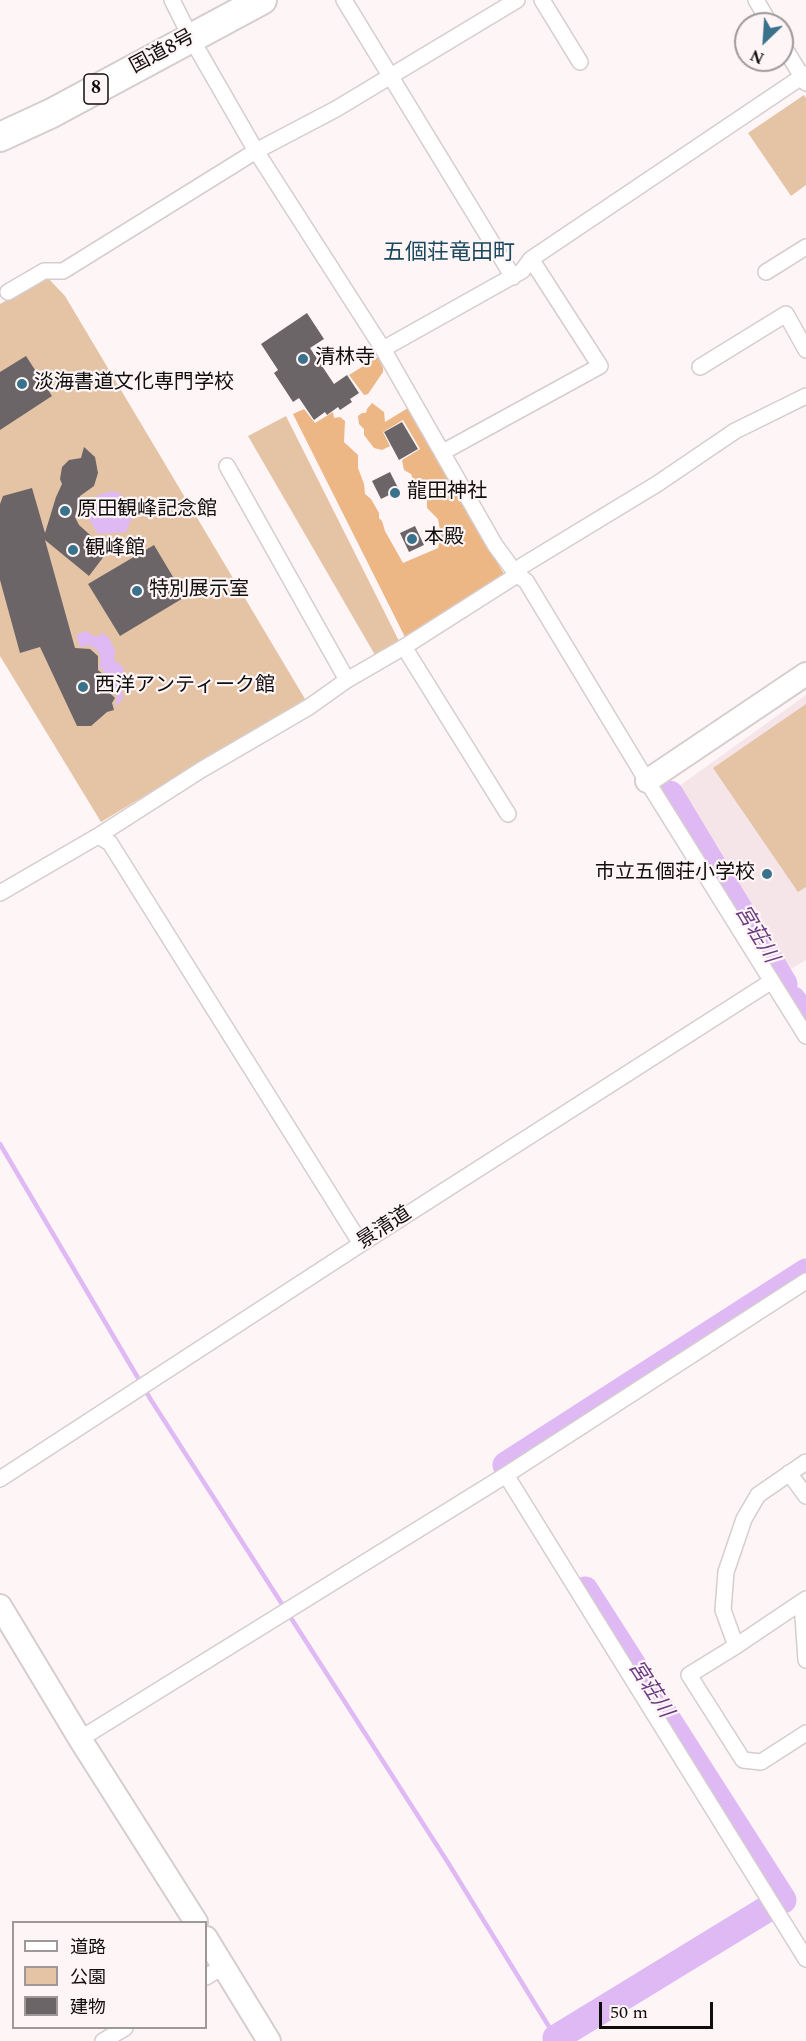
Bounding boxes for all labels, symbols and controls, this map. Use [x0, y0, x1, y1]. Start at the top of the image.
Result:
north arrow [734, 12, 794, 72]
street label: 国道8号 [126, 26, 200, 80]
text: N [746, 43, 768, 70]
road number: 8 [84, 74, 108, 104]
district label: 五個荘竜田町 [383, 242, 515, 268]
place label: 清林寺 [315, 347, 375, 371]
marker: 清林寺 [296, 352, 310, 366]
place label: 淡海書道文化専門学校 [34, 372, 234, 396]
marker: 淡海書道文化専門学校 [15, 377, 29, 391]
place label: 龍田神社 [407, 481, 487, 505]
marker: 龍田神社 [388, 486, 402, 500]
place label: 原田観峰記念館 [77, 499, 217, 523]
marker: 原田観峰記念館 [58, 504, 72, 518]
place label: 本殿 [424, 527, 464, 551]
marker: 本殿 [405, 532, 419, 546]
place label: 観峰館 [85, 538, 145, 562]
marker: 観峰館 [66, 543, 80, 557]
place label: 特別展示室 [149, 579, 249, 603]
marker: 特別展示室 [130, 584, 144, 598]
place label: 西洋アンティーク館 [95, 675, 275, 699]
marker: 西洋アンティーク館 [76, 680, 90, 694]
place label: 市立五個荘小学校 [595, 862, 755, 886]
marker: 市立五個荘小学校 [760, 867, 774, 881]
water label: 宮荘川 [728, 902, 782, 968]
street label: 景清道 [353, 1203, 417, 1255]
water label: 宮荘川 [621, 1657, 677, 1723]
legend [12, 1921, 207, 2029]
text: 道路 [70, 1934, 106, 1961]
text: 公園 [70, 1964, 106, 1991]
scale bar [602, 1990, 716, 2028]
text: 建物 [70, 1994, 106, 2021]
text: 50 m [610, 1999, 648, 2026]

